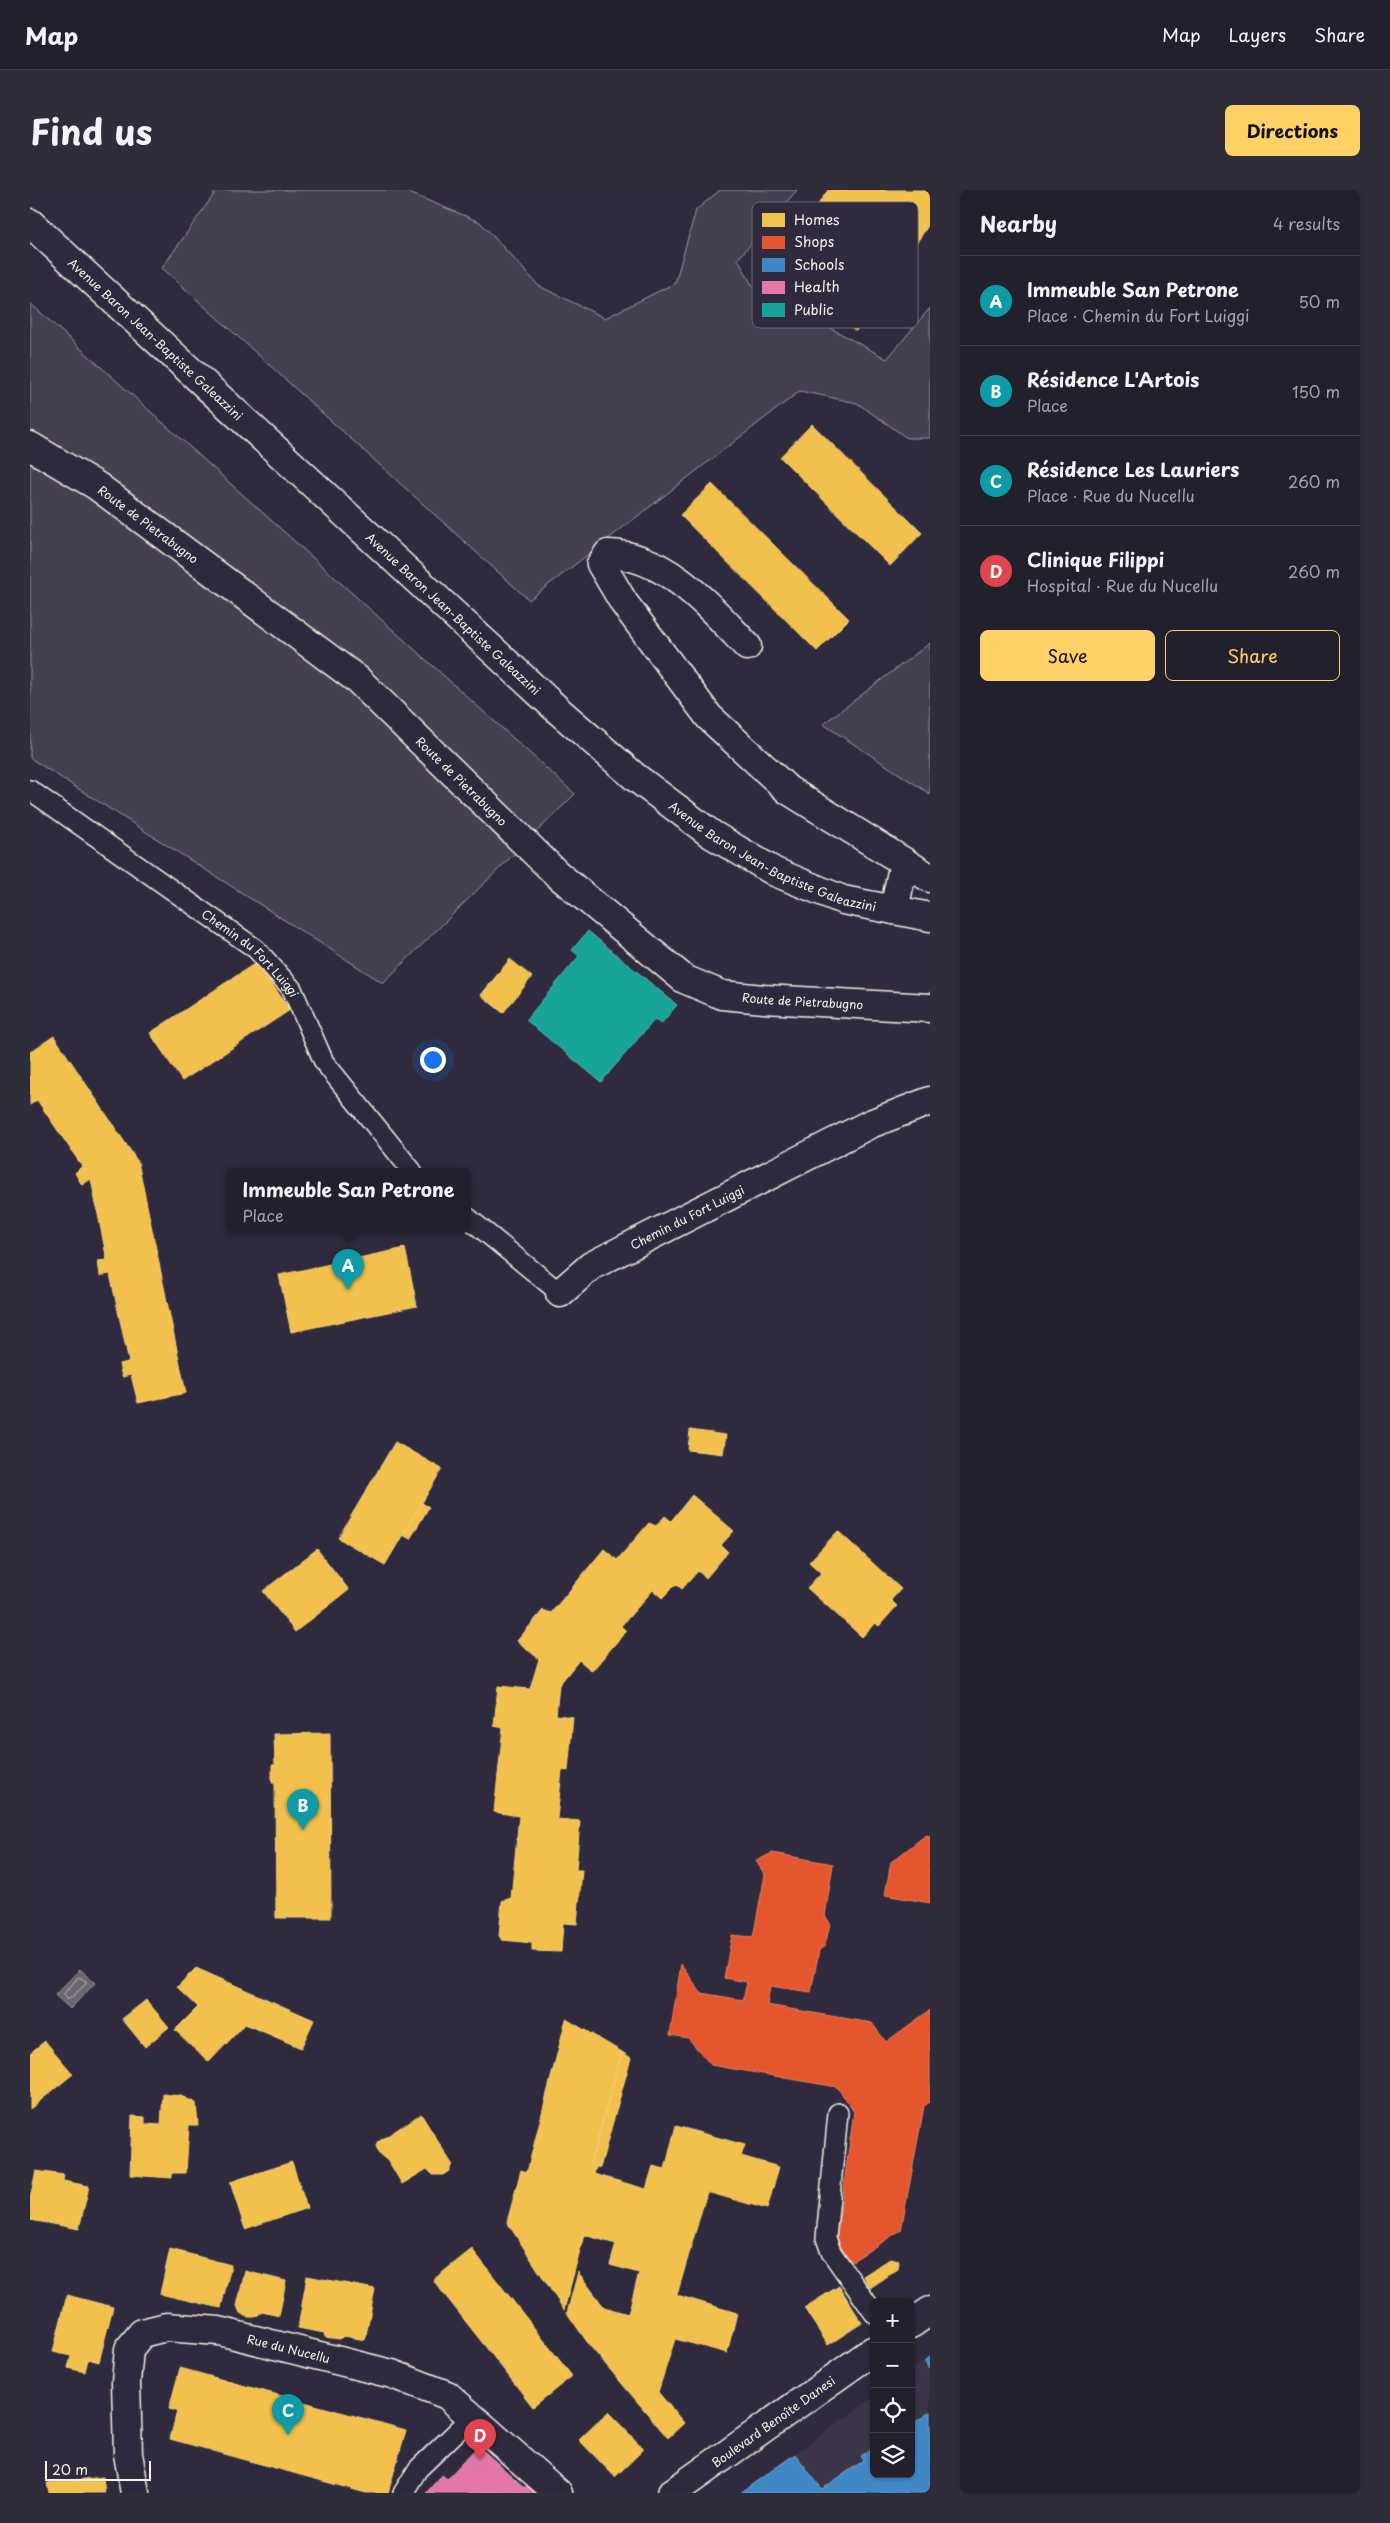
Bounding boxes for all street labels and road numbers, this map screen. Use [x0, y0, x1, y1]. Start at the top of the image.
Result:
street label: Avenue Baron Jean-Baptiste Galeazzini [64, 254, 247, 424]
street label: Route de Pietrabugno [94, 481, 203, 568]
street label: Avenue Baron Jean-Baptiste Galeazzini [362, 528, 545, 699]
street label: Route de Pietrabugno [412, 732, 512, 830]
street label: Avenue Baron Jean-Baptiste Galeazzini [665, 797, 878, 915]
street label: Chemin du Fort Luiggi [198, 905, 303, 1000]
street label: Route de Pietrabugno [741, 988, 864, 1013]
street label: Chemin du Fort Luiggi [627, 1181, 747, 1254]
street label: Rue du Nucellu [245, 2329, 332, 2367]
street label: Boulevard Benoîte Danesi [708, 2371, 839, 2471]

